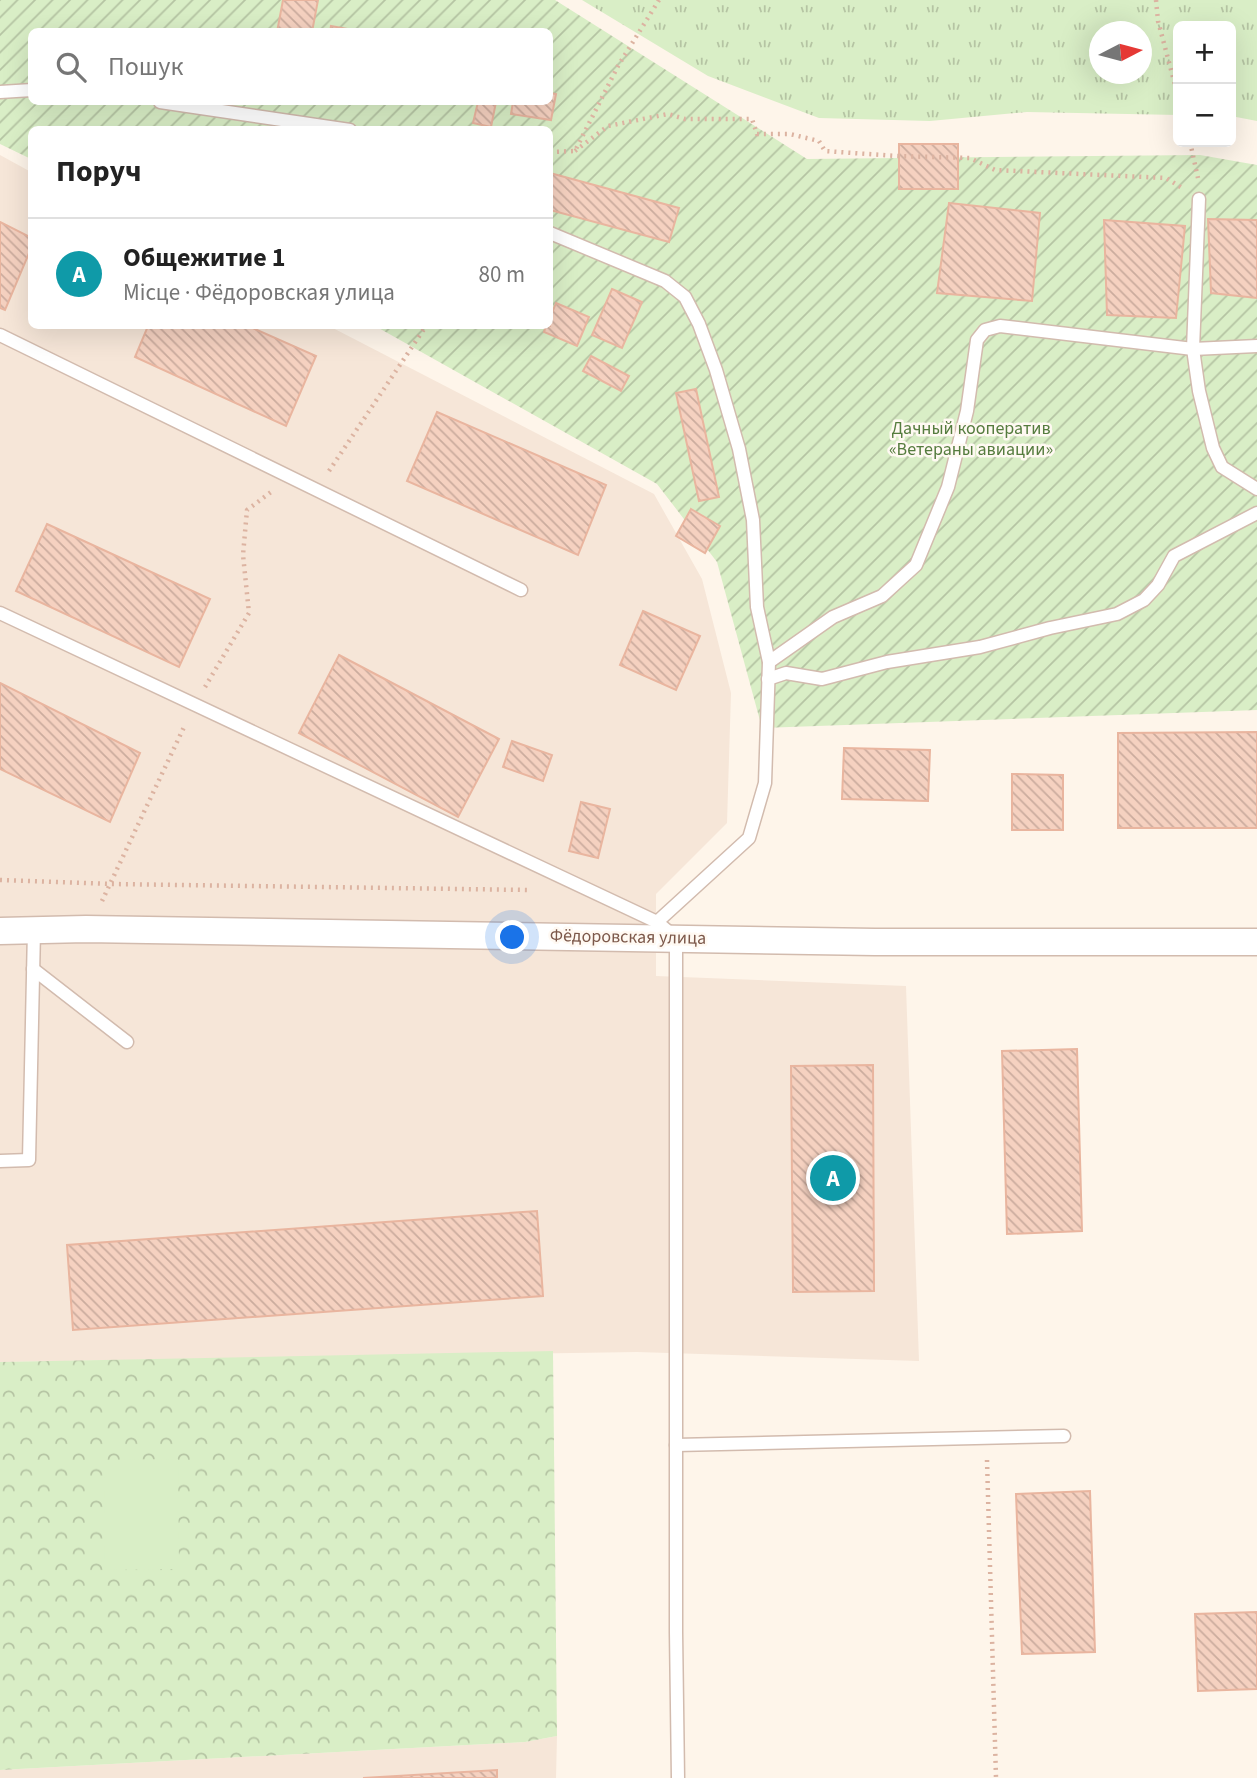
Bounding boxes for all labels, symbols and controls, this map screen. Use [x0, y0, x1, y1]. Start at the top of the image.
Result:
north arrow [1089, 21, 1152, 84]
map controls [1173, 21, 1236, 147]
button: + [1173, 21, 1236, 84]
search box [28, 28, 553, 105]
icon: search [52, 48, 90, 86]
text: Пошук [108, 48, 183, 85]
button: − [1173, 84, 1236, 147]
text: Поруч [56, 150, 142, 193]
text: Общежитие 1 [123, 239, 286, 276]
text: A [72, 258, 86, 291]
text: 80 m [478, 258, 525, 291]
text: Місце · Фёдоровская улица [123, 276, 395, 309]
park label: Дачный кооператив «Ветераны авиации» [889, 416, 1053, 462]
your location [495, 920, 529, 954]
street label: Фёдоровская улица [550, 923, 706, 951]
pin: A [810, 1152, 856, 1204]

